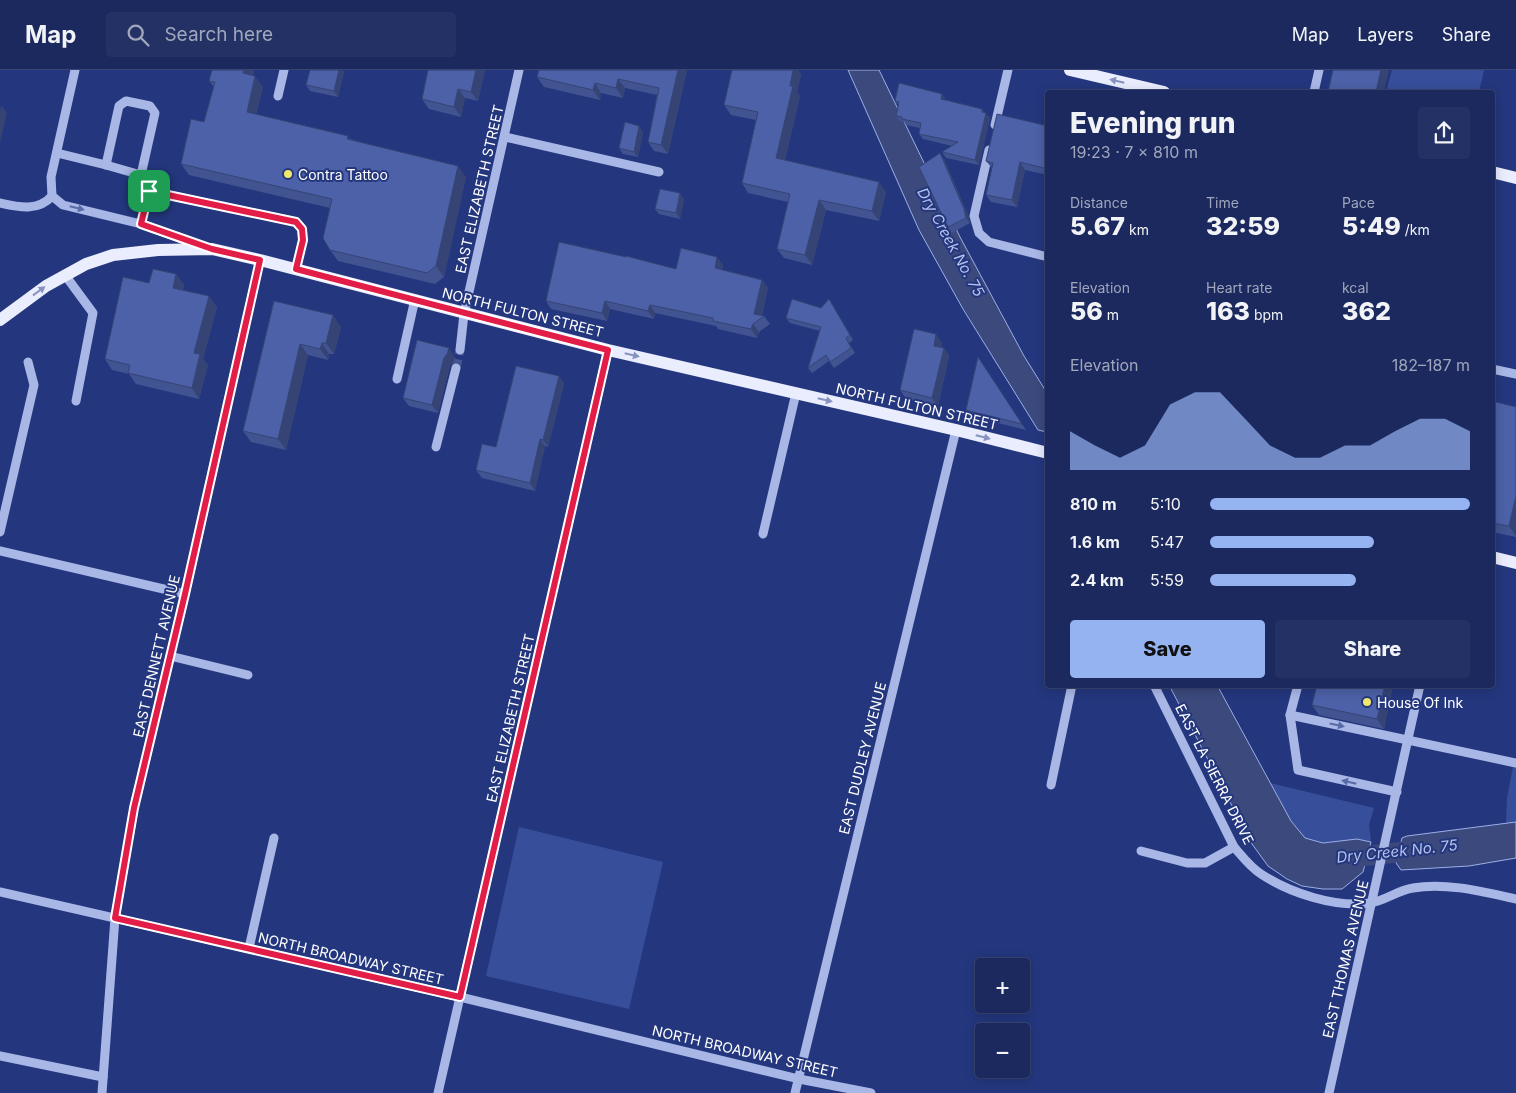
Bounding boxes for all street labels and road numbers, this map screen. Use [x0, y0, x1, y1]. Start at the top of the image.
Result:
street label: EAST ELIZABETH STREET [451, 103, 507, 275]
street label: NORTH FULTON STREET [441, 284, 605, 340]
street label: NORTH FULTON STREET [834, 379, 1000, 433]
street label: EAST DENNETT AVENUE [129, 573, 183, 739]
street label: EAST ELIZABETH STREET [482, 632, 538, 804]
street label: EAST DUDLEY AVENUE [835, 680, 889, 836]
street label: EAST LA SIERRA DRIVE [1172, 701, 1258, 847]
street label: EAST THOMAS AVENUE [1319, 878, 1371, 1040]
street label: NORTH BROADWAY STREET [257, 928, 445, 988]
street label: NORTH BROADWAY STREET [651, 1021, 839, 1081]

